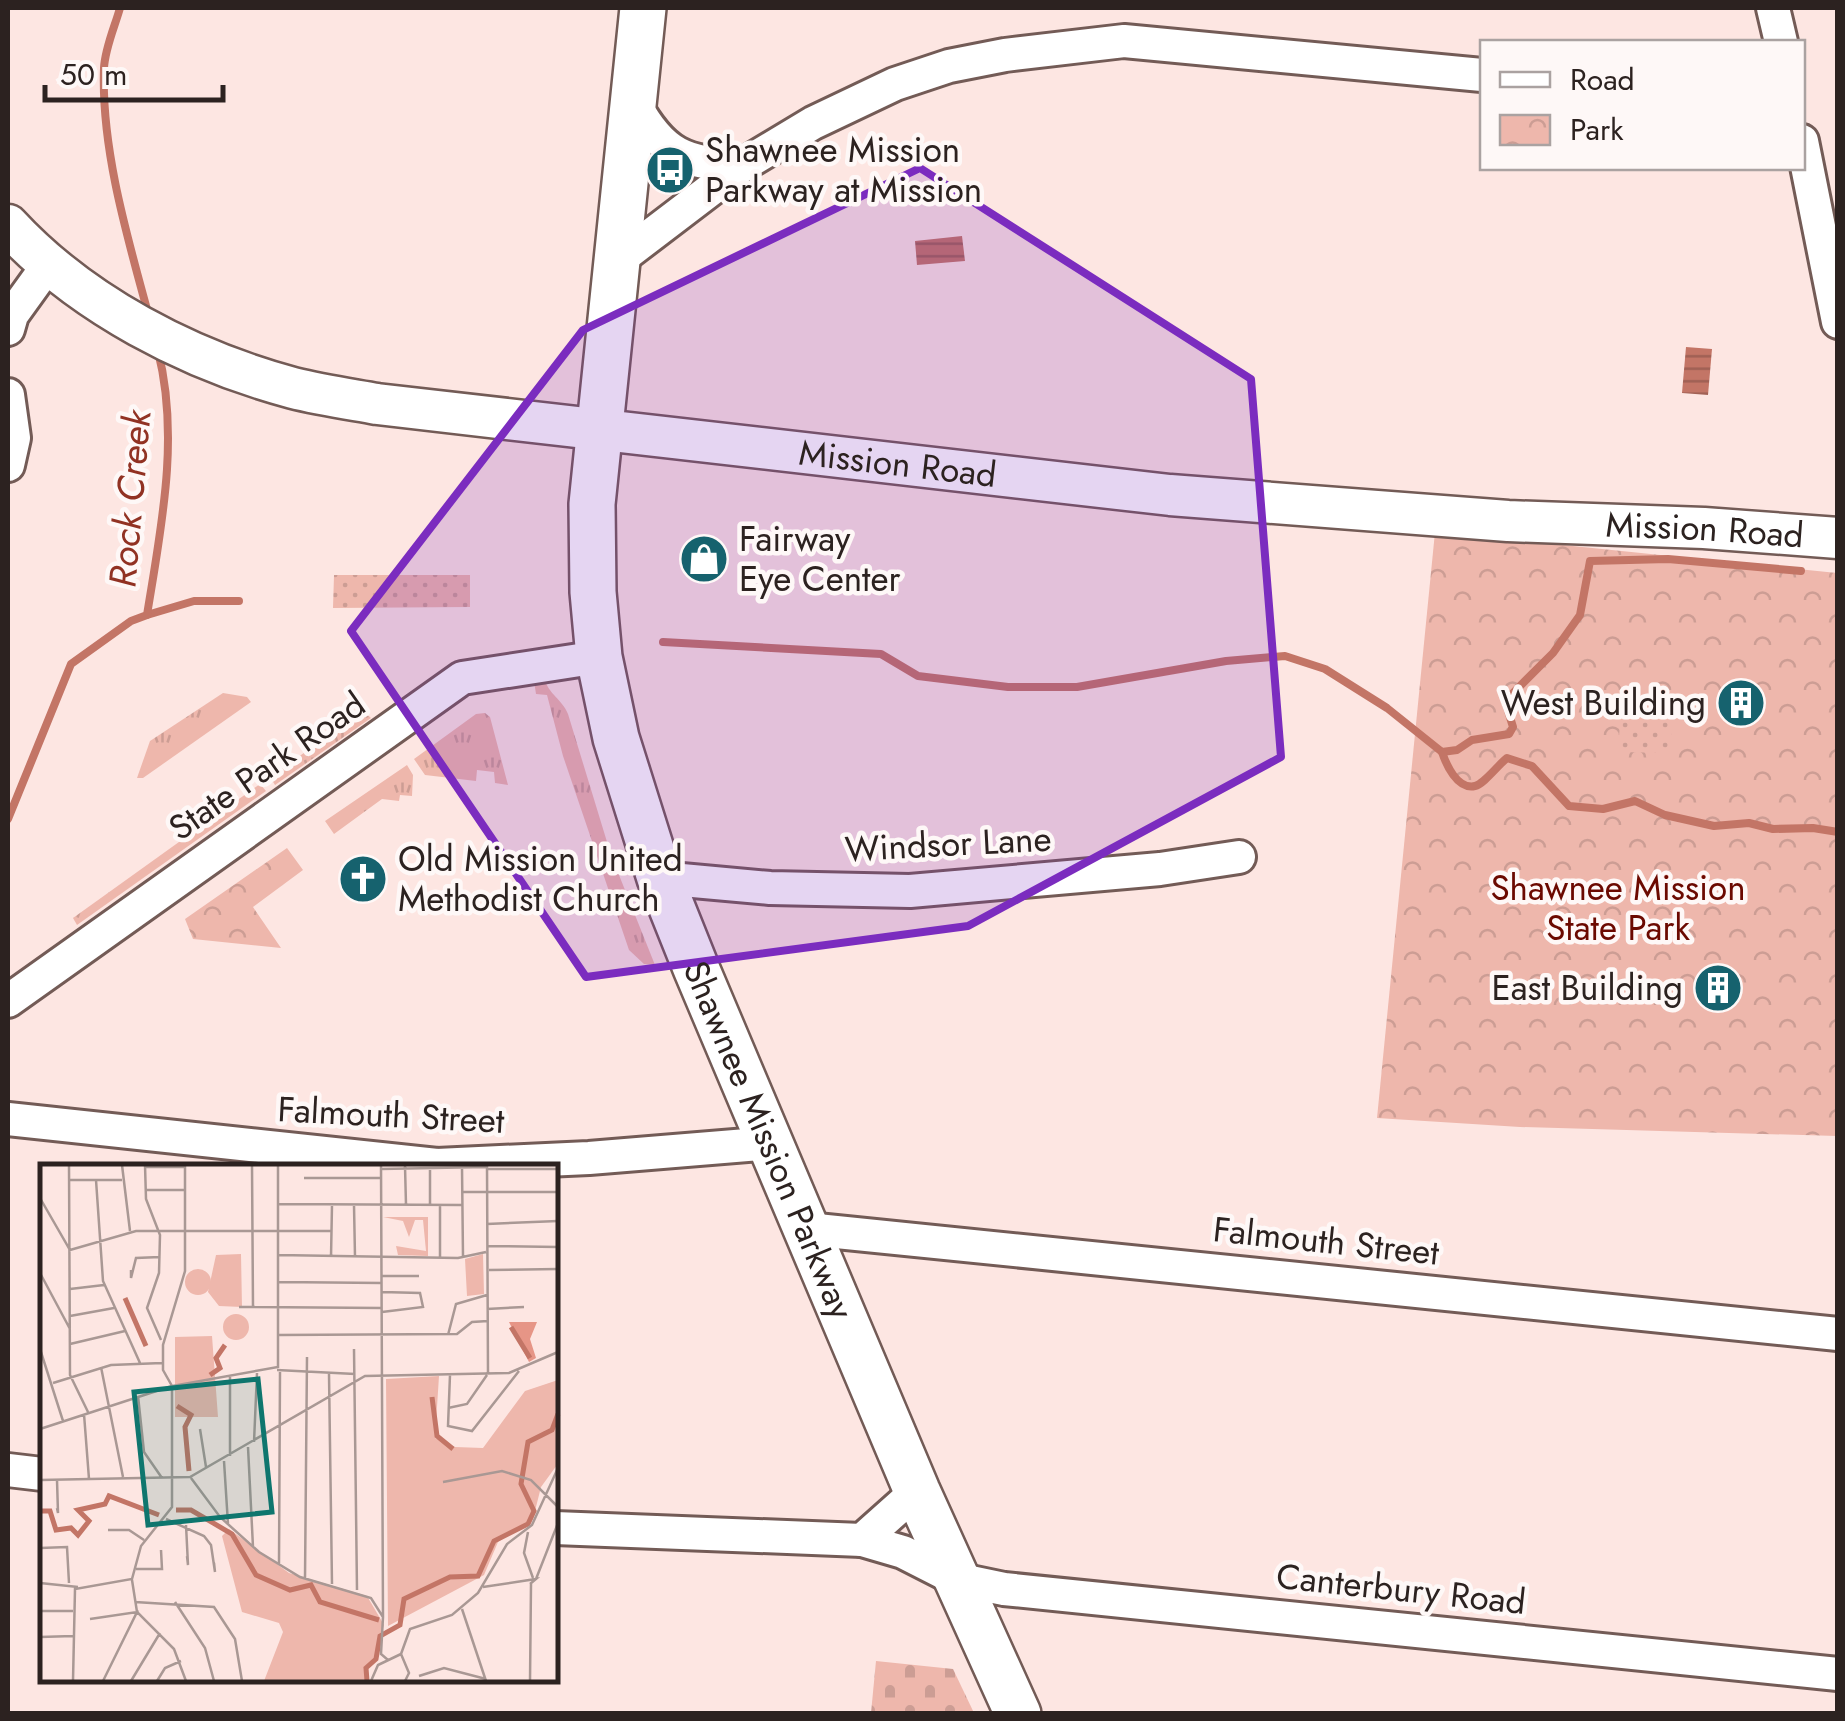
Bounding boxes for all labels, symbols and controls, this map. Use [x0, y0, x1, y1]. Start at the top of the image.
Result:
scale bar [45, 40, 222, 102]
legend [1480, 40, 1805, 170]
text: 50 m [60, 53, 127, 96]
text: Road [1570, 58, 1635, 101]
text: Park [1570, 108, 1624, 151]
place label: Shawnee Mission Parkway at Mission [705, 125, 982, 215]
bus stop icon: Shawnee Mission Parkway at Mission [644, 144, 696, 196]
water label: Rock Creek [94, 406, 165, 590]
street label: Mission Road [796, 428, 999, 500]
street label: Mission Road [1605, 500, 1805, 560]
place label: Fairway Eye Center [739, 514, 900, 604]
shop icon: Fairway Eye Center [678, 533, 730, 585]
building icon: West Building [1715, 677, 1767, 729]
place label: West Building [1501, 678, 1706, 728]
street label: State Park Road [159, 680, 375, 852]
street label: Windsor Lane [843, 814, 1053, 874]
place label: Old Mission United Methodist Church [398, 834, 683, 924]
church icon: Old Mission United Methodist Church [337, 853, 389, 905]
park label: Shawnee Mission State Park [1490, 863, 1746, 953]
street label: Shawnee Mission Parkway [671, 953, 867, 1327]
building icon: East Building [1692, 962, 1744, 1014]
place label: East Building [1491, 963, 1683, 1013]
street label: Falmouth Street [276, 1084, 506, 1146]
inset map [40, 1164, 558, 1681]
street label: Falmouth Street [1211, 1204, 1442, 1278]
street label: Canterbury Road [1274, 1551, 1528, 1627]

